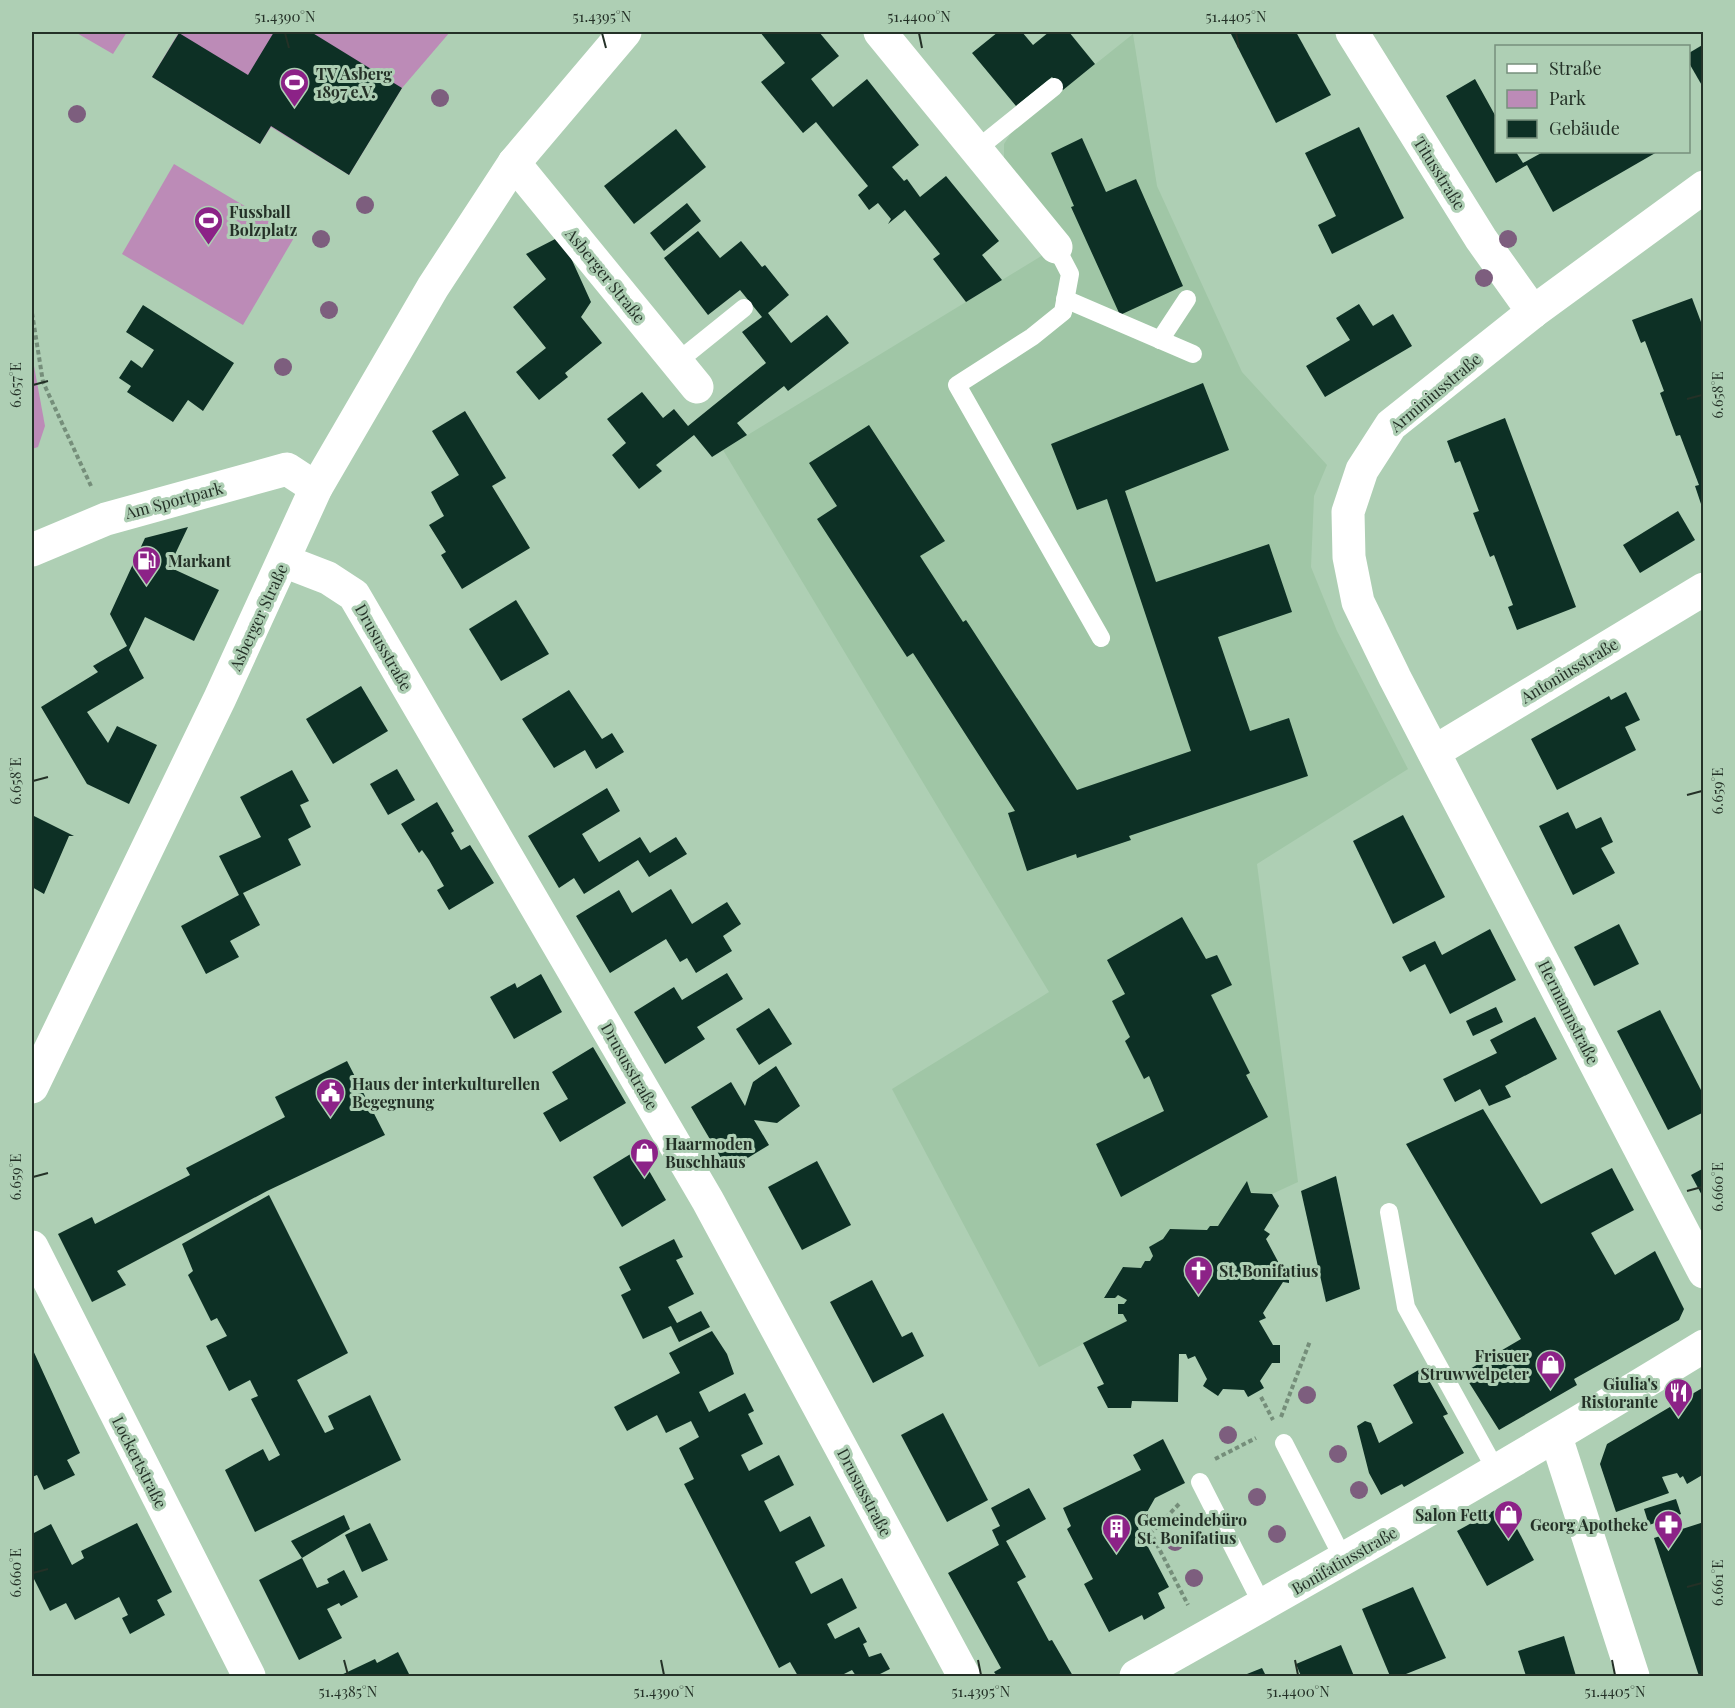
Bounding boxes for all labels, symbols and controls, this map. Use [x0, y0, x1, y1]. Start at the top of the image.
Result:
text: 51.4390°N [254, 6, 316, 26]
text: 51.4395°N [573, 6, 632, 26]
text: 51.4400°N [887, 6, 951, 26]
text: 51.4405°N [1205, 6, 1267, 26]
legend [1495, 45, 1690, 153]
text: Straße [1549, 56, 1602, 80]
place label: TV Asberg 1897 e.V. [316, 63, 392, 102]
sports icon: TV Asberg 1897 e.V. [279, 66, 311, 108]
text: Park [1549, 86, 1586, 110]
text: Gebäude [1549, 116, 1620, 140]
street label: Titusstraße [1409, 133, 1471, 213]
place label: Fussball Bolzplatz [229, 201, 298, 240]
sports icon: Fussball Bolzplatz [192, 204, 224, 246]
street label: Asberger Straße [561, 223, 650, 326]
street label: Arminiusstraße [1385, 348, 1485, 437]
text: 6.657°E [5, 362, 25, 408]
text: 6.658°E [1707, 371, 1727, 419]
street label: Am Sportpark [122, 477, 226, 523]
fuel station icon: Markant [131, 544, 163, 586]
place label: Markant [168, 550, 231, 571]
street label: Asberger Straße [224, 560, 292, 675]
street label: Drususstraße [351, 600, 417, 694]
street label: Antoniusstraße [1516, 633, 1622, 708]
text: 6.658°E [5, 757, 25, 805]
text: 6.659°E [1707, 768, 1727, 814]
street label: Hermannstraße [1534, 957, 1604, 1067]
street label: Drususstraße [597, 1019, 663, 1113]
place label: Haus der interkulturellen Begegnung [352, 1073, 540, 1112]
public building icon: Haus der interkulturellen Begegnung [315, 1076, 347, 1118]
place label: Haarmoden Buschhaus [665, 1133, 753, 1172]
shop icon: Haarmoden Buschhaus [628, 1136, 660, 1178]
text: 6.659°E [5, 1154, 25, 1200]
text: 6.660°E [1707, 1162, 1727, 1212]
church icon: St. Bonifatius [1182, 1254, 1214, 1296]
place label: St. Bonifatius [1219, 1260, 1318, 1281]
place label: Frisuer Struwwelpeter [1420, 1345, 1530, 1384]
shop icon: Frisuer Struwwelpeter [1534, 1348, 1566, 1390]
place label: Giulia's Ristorante [1581, 1373, 1658, 1412]
restaurant icon: Giulia's Ristorante [1663, 1376, 1695, 1418]
street label: Lockertstraße [108, 1412, 172, 1512]
street label: Drususstraße [833, 1444, 897, 1540]
shop icon: Salon Fett [1493, 1498, 1525, 1540]
place label: Salon Fett [1415, 1504, 1488, 1525]
pharmacy icon: Georg Apotheke [1653, 1508, 1685, 1550]
place label: Gemeindebüro St. Bonifatius [1137, 1509, 1247, 1548]
building icon: Gemeindebüro St. Bonifatius [1100, 1512, 1132, 1554]
place label: Georg Apotheke [1530, 1514, 1648, 1535]
street label: Bonifatiusstraße [1287, 1521, 1401, 1599]
text: 6.660°E [5, 1548, 25, 1598]
text: 6.661°E [1707, 1560, 1727, 1606]
text: 51.4385°N [319, 1681, 378, 1701]
text: 51.4390°N [633, 1681, 695, 1701]
text: 51.4395°N [952, 1681, 1011, 1701]
text: 51.4400°N [1266, 1681, 1330, 1701]
text: 51.4405°N [1584, 1681, 1646, 1701]

